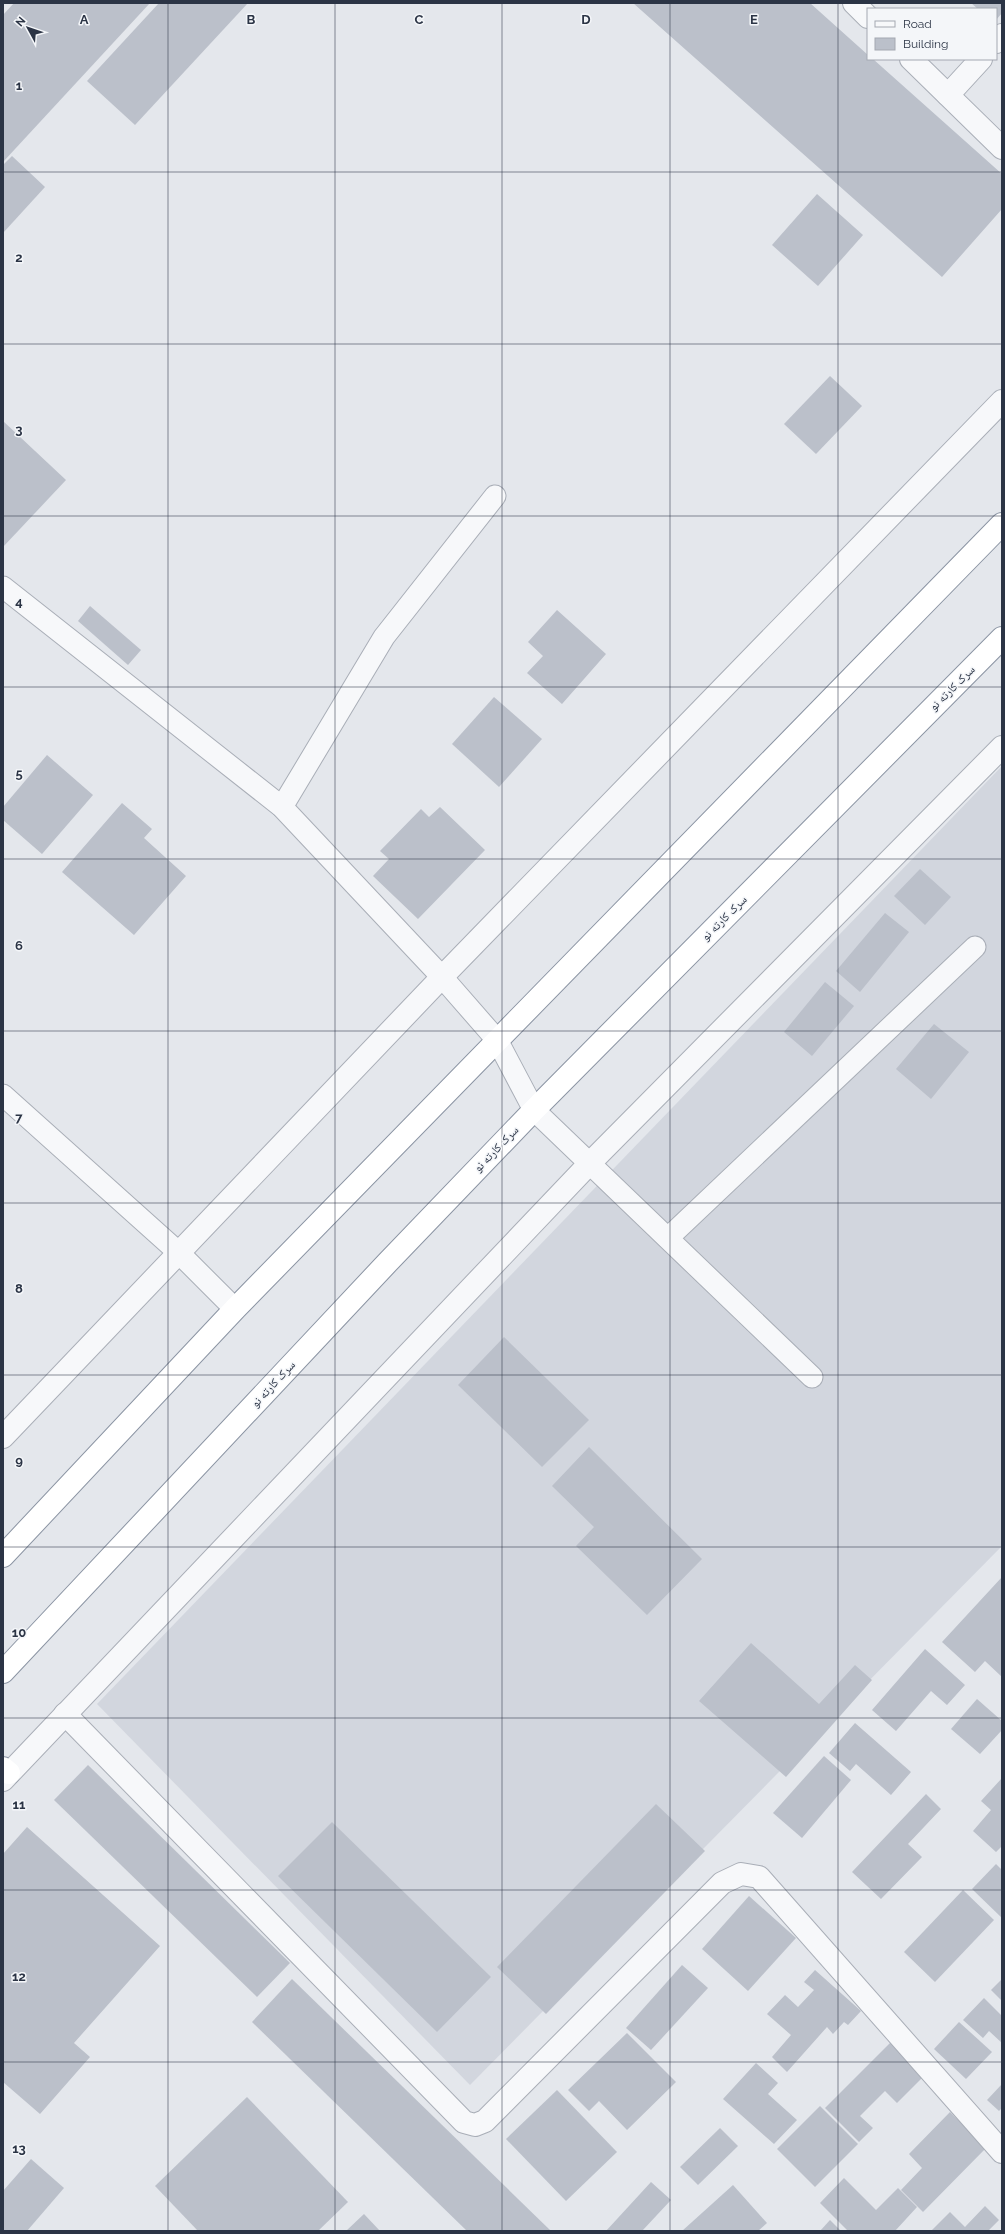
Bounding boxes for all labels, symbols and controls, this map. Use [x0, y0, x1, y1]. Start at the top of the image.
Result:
north arrow [8, 8, 48, 48]
legend [867, 8, 997, 60]
text: A [80, 12, 89, 27]
text: B [247, 12, 256, 27]
text: C [415, 12, 424, 27]
text: D [581, 12, 591, 27]
text: E [750, 12, 758, 27]
text: N [13, 14, 28, 29]
text: Road [903, 17, 932, 31]
text: Building [903, 37, 949, 51]
text: 1 [16, 78, 23, 93]
text: 2 [15, 250, 23, 265]
text: 3 [15, 422, 23, 437]
text: 4 [15, 594, 23, 609]
street label: سرک کارته نو [926, 662, 978, 714]
text: 5 [15, 766, 23, 781]
street label: سرک کارته نو [698, 892, 750, 944]
text: 6 [15, 938, 23, 953]
text: 7 [15, 1110, 23, 1125]
street label: سرک کارته نو [471, 1123, 521, 1175]
text: 8 [15, 1281, 23, 1296]
street label: سرک کارته نو [248, 1358, 298, 1410]
text: 9 [15, 1453, 23, 1468]
text: 10 [12, 1625, 26, 1640]
text: 11 [13, 1797, 26, 1812]
text: 12 [12, 1969, 26, 1984]
text: 13 [12, 2141, 26, 2156]

